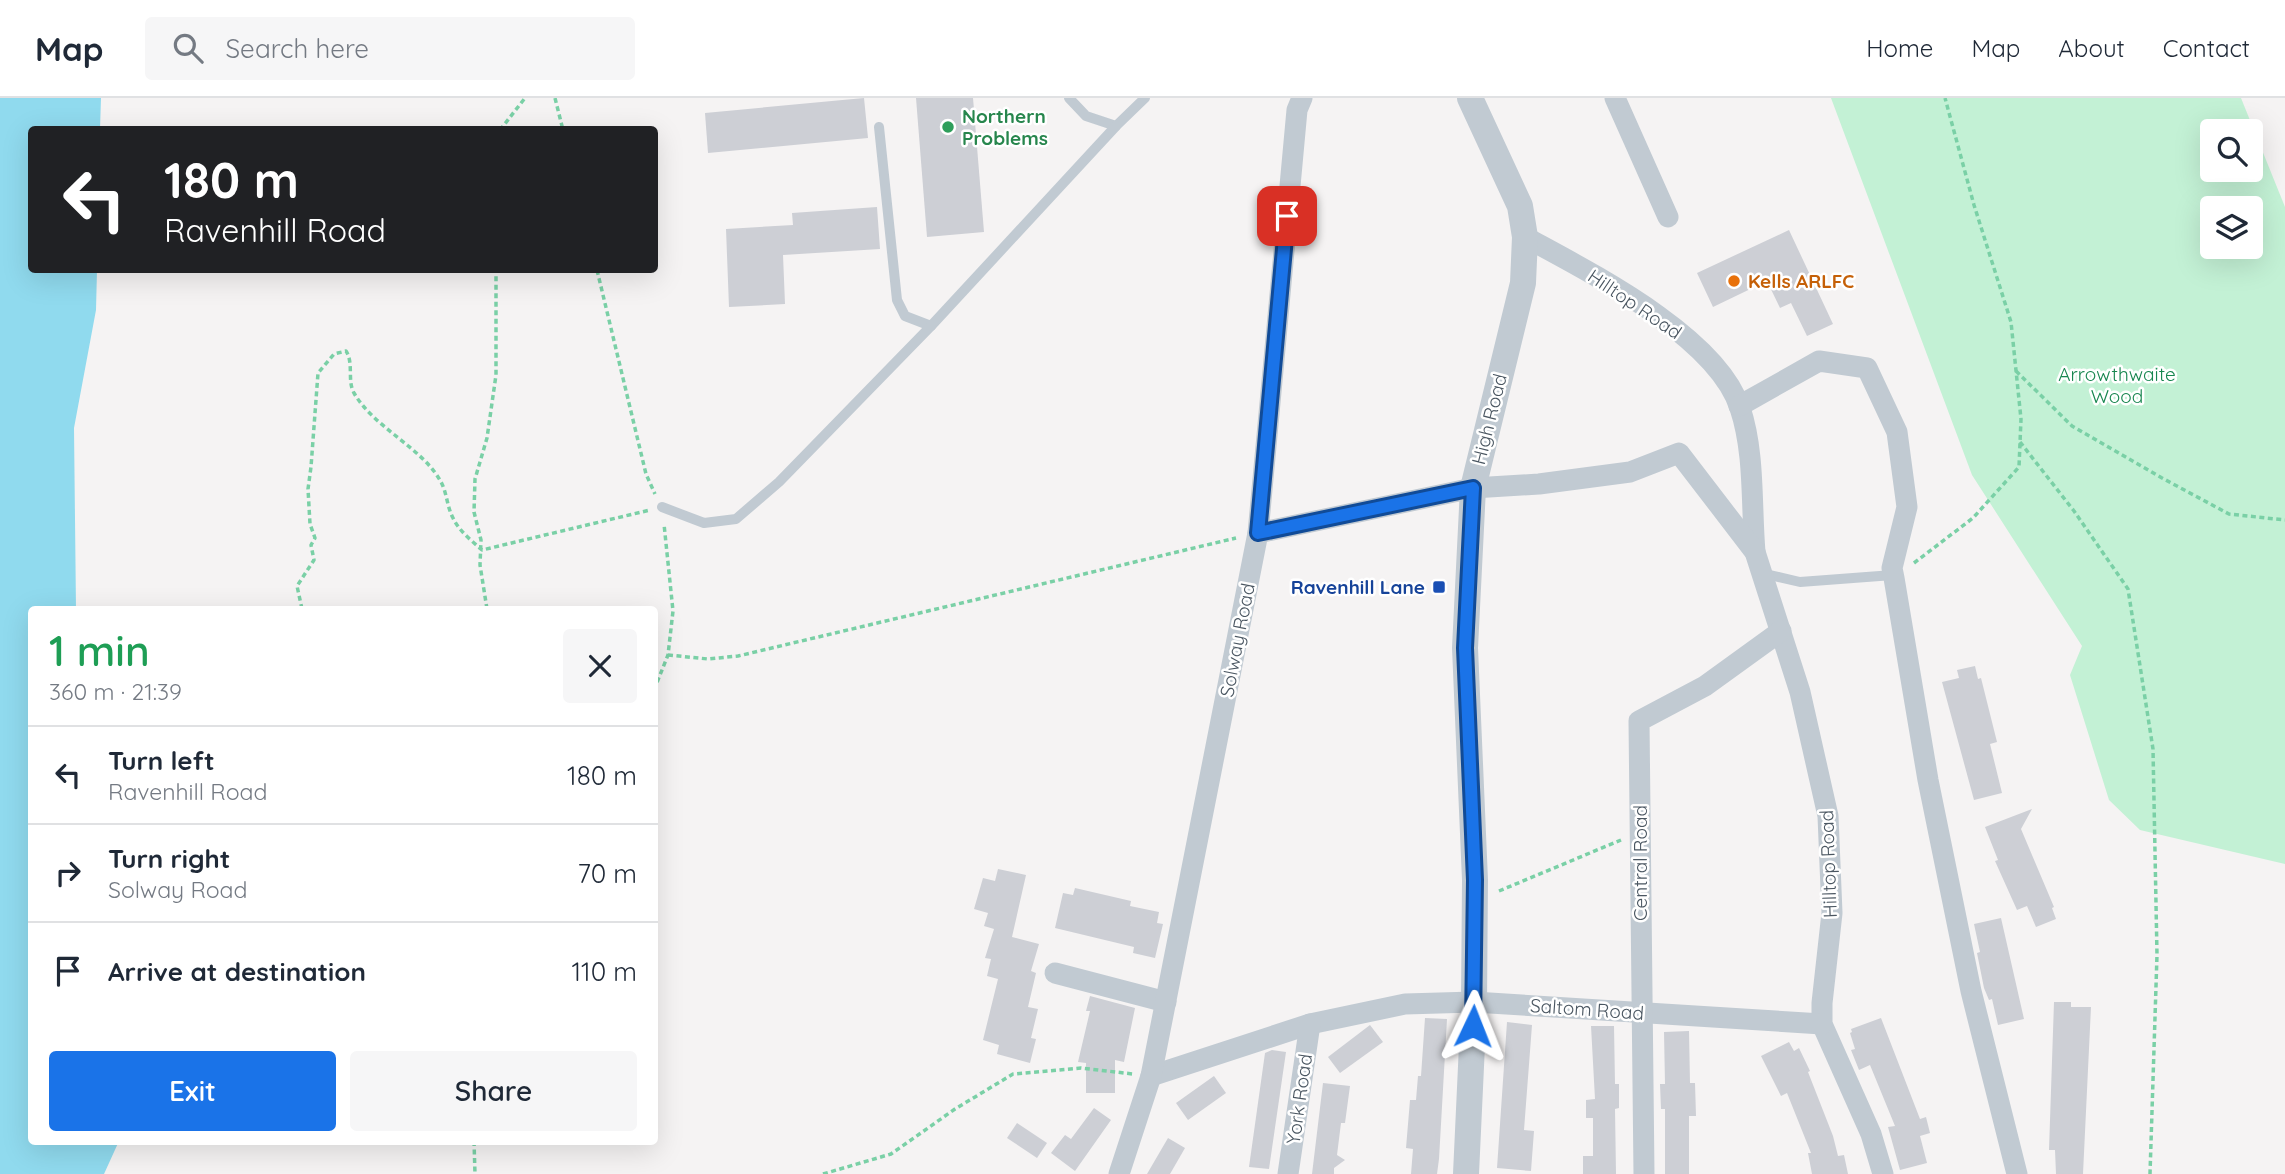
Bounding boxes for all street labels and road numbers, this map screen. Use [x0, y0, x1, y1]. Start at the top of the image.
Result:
street label: Hilltop Road [1583, 264, 1687, 344]
street label: High Road [1466, 371, 1512, 467]
street label: Solway Road [1214, 581, 1260, 699]
street label: Central Road [1628, 805, 1652, 921]
street label: Hilltop Road [1814, 810, 1842, 918]
street label: Saltom Road [1529, 993, 1645, 1025]
street label: York Road [1281, 1052, 1317, 1146]

